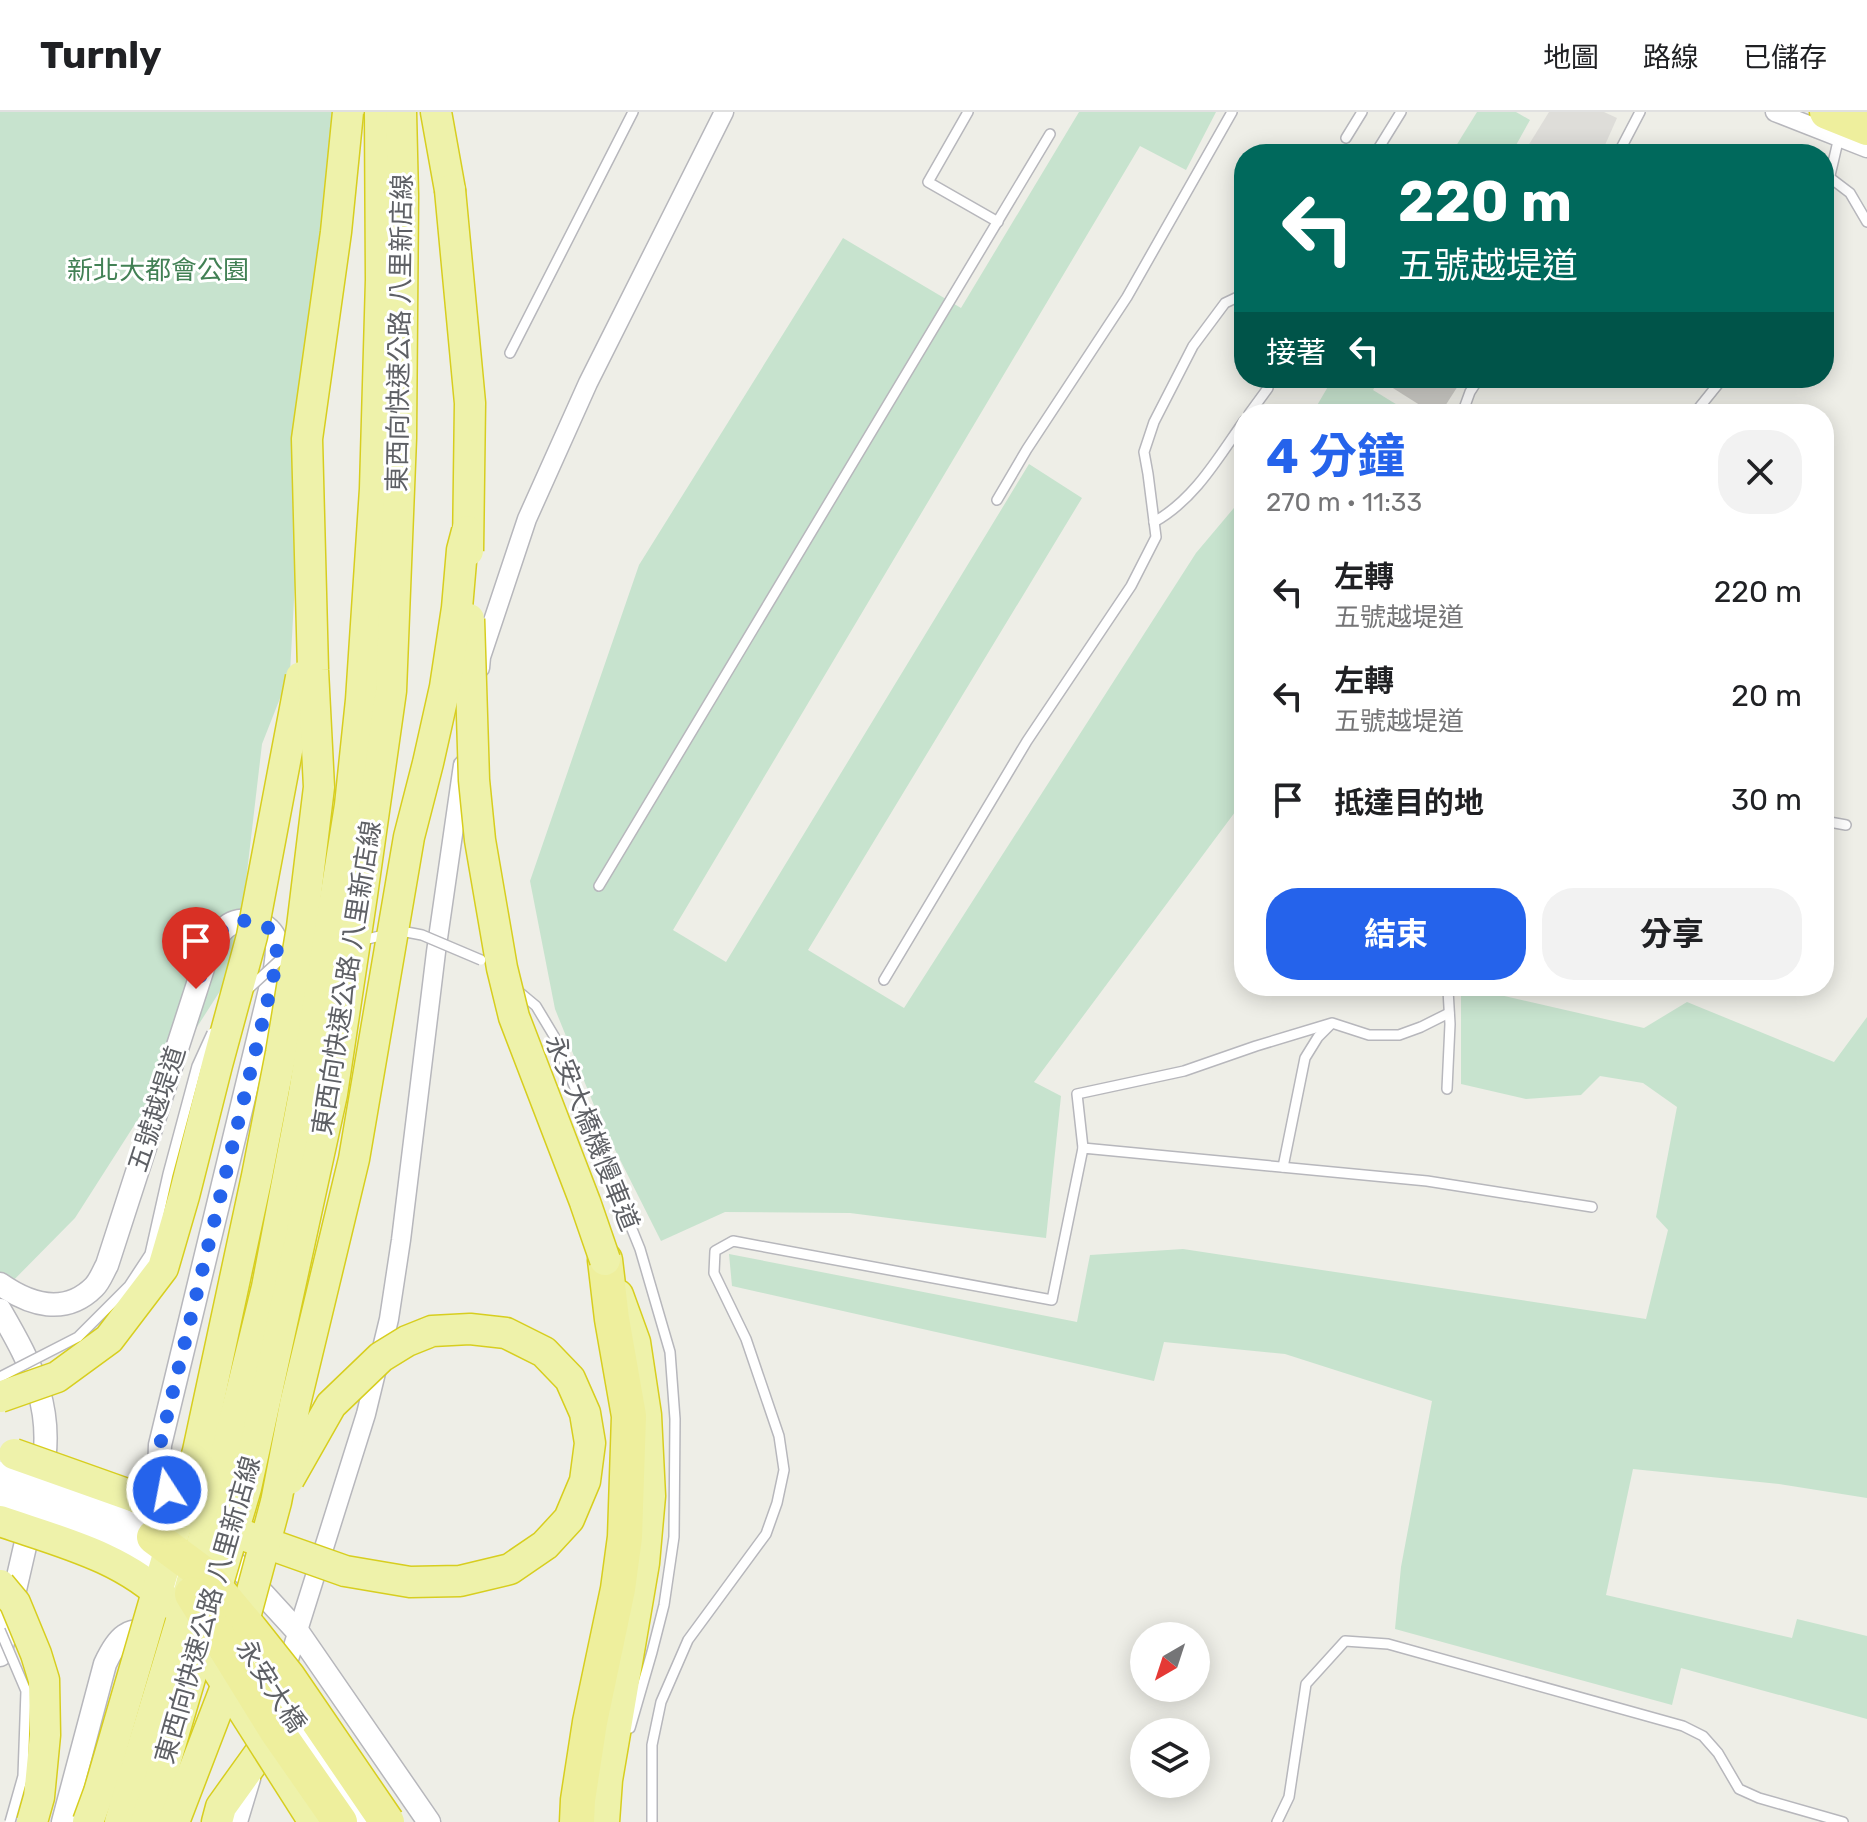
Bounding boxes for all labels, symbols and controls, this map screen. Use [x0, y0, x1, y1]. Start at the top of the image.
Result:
text: Turnly [40, 32, 162, 78]
text: 地圖 [1543, 41, 1599, 74]
text: 路線 [1643, 41, 1699, 74]
text: 已儲存 [1743, 41, 1827, 74]
text: 220 m [1398, 169, 1572, 235]
street label: 東西向快速公路 八里新店線 [382, 174, 418, 492]
icon: left [1266, 176, 1370, 280]
text: 五號越堤道 [1398, 244, 1578, 287]
park label: 新北大都會公園 [67, 255, 249, 286]
icon: left [1342, 328, 1386, 372]
text: 接著 [1266, 335, 1326, 371]
text: 4 分鐘 [1266, 428, 1405, 485]
button: close [1718, 430, 1802, 514]
text: 270 m · 11:33 [1266, 487, 1422, 518]
text: 左轉 [1334, 559, 1394, 595]
icon: left [1266, 570, 1310, 614]
text: 220 m [1714, 574, 1802, 610]
text: 五號越堤道 [1334, 602, 1464, 633]
text: 左轉 [1334, 663, 1394, 699]
icon: left [1266, 674, 1310, 718]
text: 20 m [1731, 678, 1802, 714]
text: 五號越堤道 [1334, 706, 1464, 737]
icon: arrive [1266, 778, 1310, 822]
text: 30 m [1731, 782, 1802, 818]
text: 抵達目的地 [1334, 785, 1484, 821]
street label: 東西向快速公路 八里新店線 [307, 818, 387, 1138]
button: 結束 [1266, 888, 1526, 980]
button: 分享 [1542, 888, 1802, 980]
pin [162, 907, 230, 989]
icon: arrive [174, 919, 218, 963]
street label: 永安大橋機慢車道 [539, 1031, 645, 1235]
street label: 五號越堤道 [122, 1042, 192, 1176]
position arrow [125, 1448, 209, 1532]
street label: 東西向快速公路 八里新店線 [149, 1453, 267, 1767]
north arrow [1130, 1622, 1210, 1702]
map controls [1130, 1622, 1210, 1798]
street label: 永安大橋 [230, 1634, 312, 1738]
button: layers [1130, 1718, 1210, 1798]

